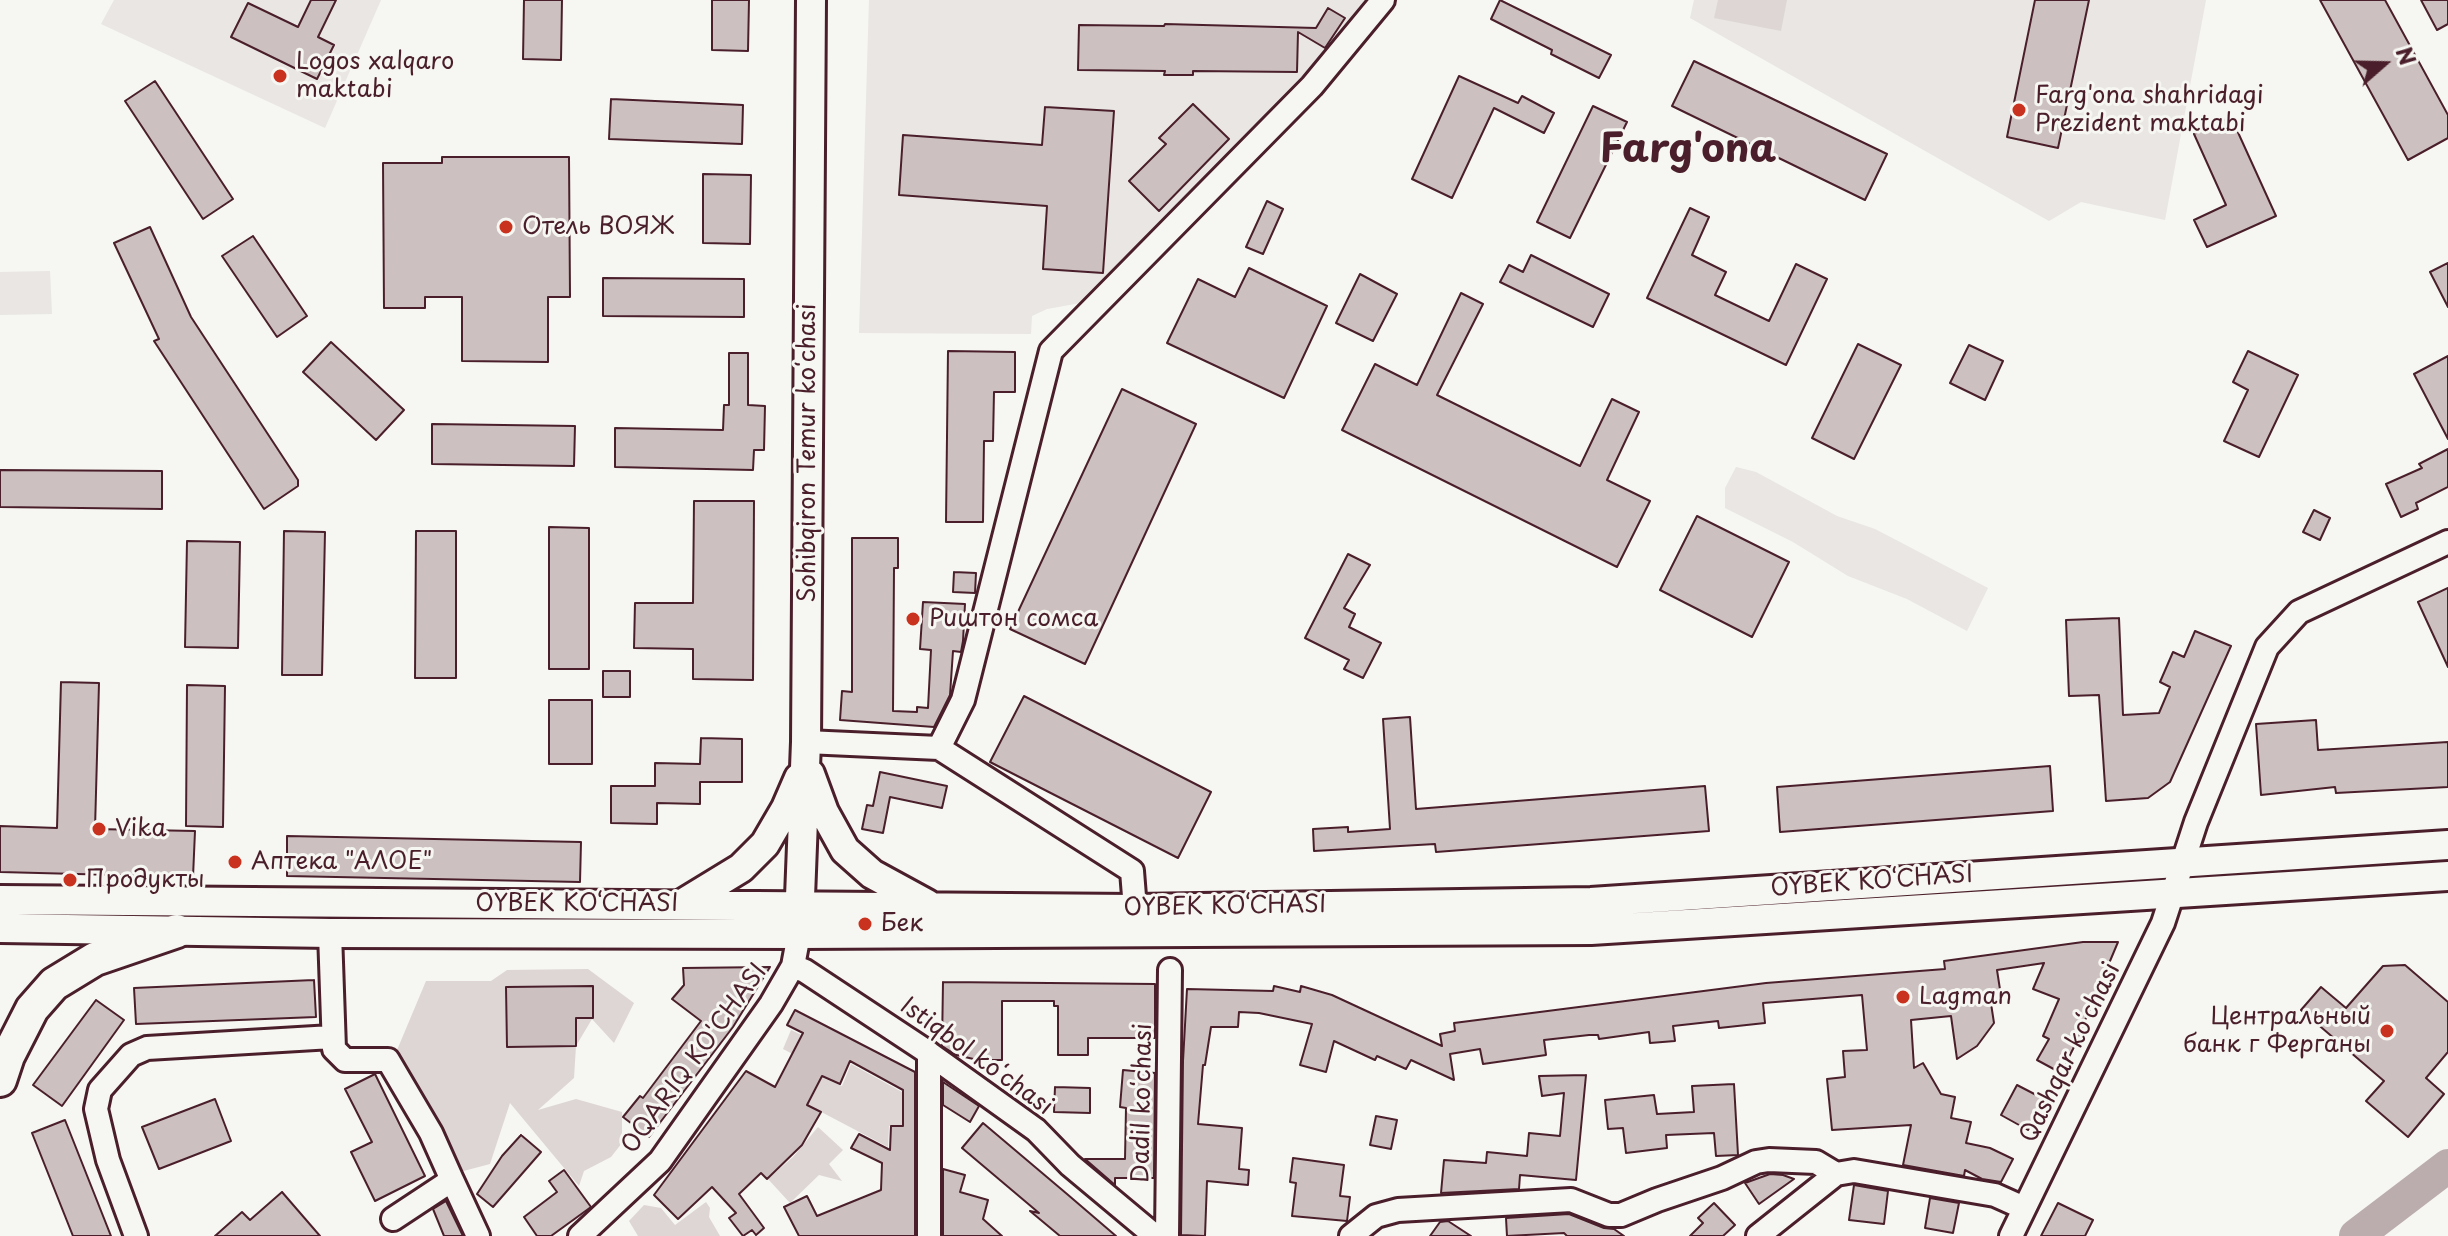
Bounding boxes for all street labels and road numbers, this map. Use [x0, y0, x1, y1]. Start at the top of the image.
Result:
street label: Sohibqiron Temur koʻchasi [794, 303, 822, 603]
street label: OYBEK KO‘CHASI [1770, 861, 1974, 903]
street label: OYBEK KO‘CHASI [475, 890, 679, 918]
street label: OYBEK KO‘CHASI [1123, 891, 1327, 923]
street label: OQARIQ KO'CHASI [616, 958, 774, 1160]
street label: Qashqar koʻchasi [2015, 958, 2127, 1148]
street label: Istiqbol koʻchasi [894, 992, 1058, 1122]
street label: Dadil koʻchasi [1127, 1023, 1159, 1183]

